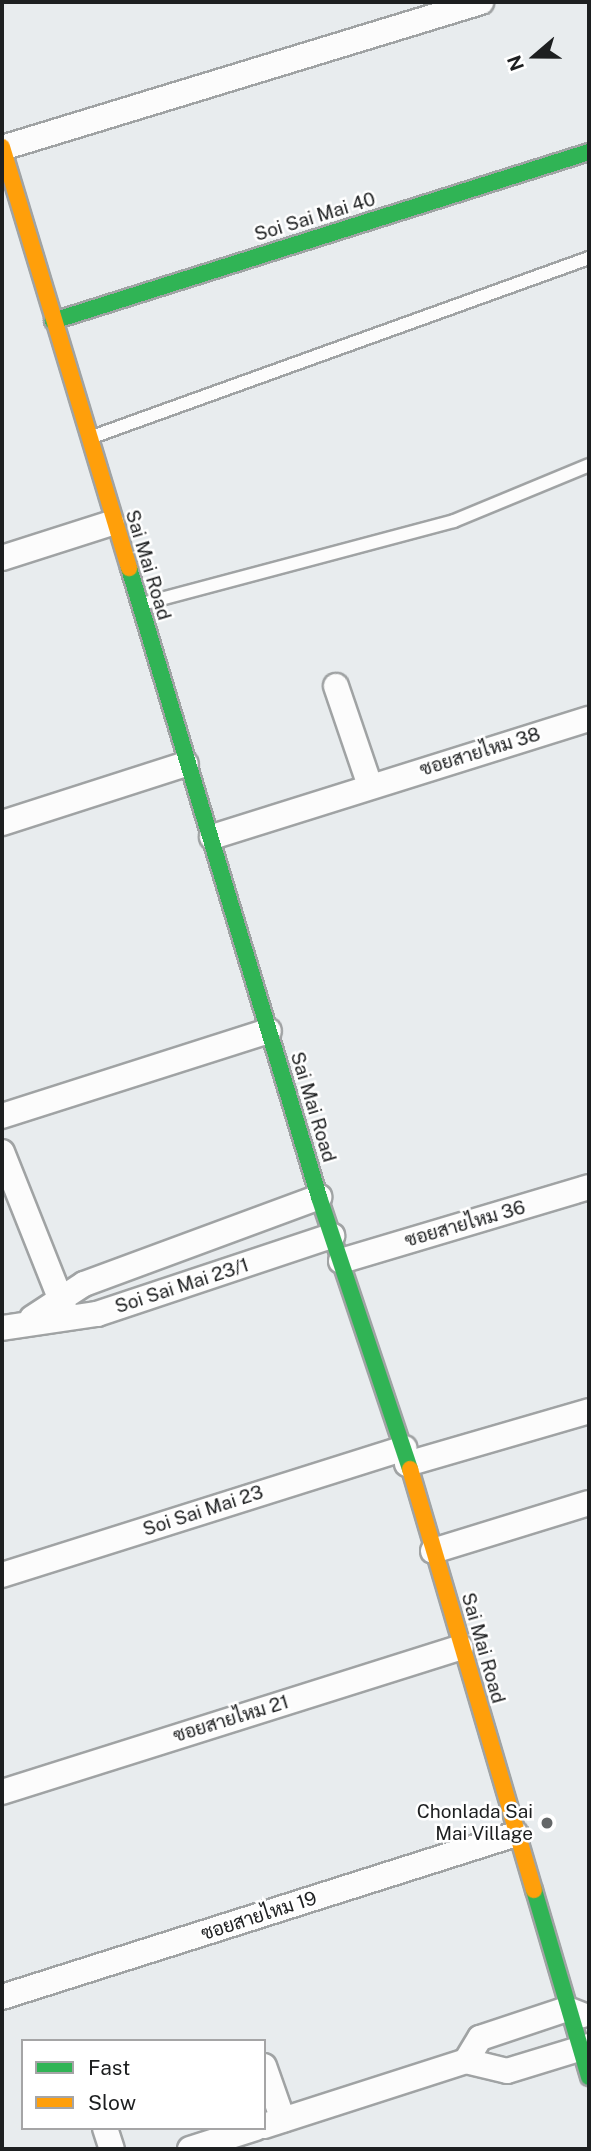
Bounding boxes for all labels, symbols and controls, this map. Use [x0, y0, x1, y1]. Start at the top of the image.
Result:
north arrow [500, 21, 570, 91]
text: N [502, 52, 528, 74]
street label: Soi Sai Mai 40 [252, 188, 378, 246]
street label: Sai Mai Road [120, 507, 176, 623]
street label: ซอยสายไหม 38 [417, 723, 543, 781]
street label: Sai Mai Road [285, 1049, 341, 1165]
street label: ซอยสายไหม 36 [402, 1196, 528, 1252]
street label: Soi Sai Mai 23/1 [112, 1254, 252, 1318]
street label: Soi Sai Mai 23 [140, 1481, 266, 1541]
street label: Sai Mai Road [456, 1590, 510, 1706]
street label: ซอยสายไหม 21 [170, 1691, 292, 1747]
place label: Chonlada Sai Mai Village [417, 1801, 533, 1845]
marker: Chonlada Sai Mai Village [539, 1815, 555, 1831]
street label: ซอยสายไหม 19 [198, 1887, 320, 1945]
legend [21, 2039, 266, 2130]
text: Fast [88, 2055, 130, 2080]
text: Slow [88, 2090, 136, 2115]

